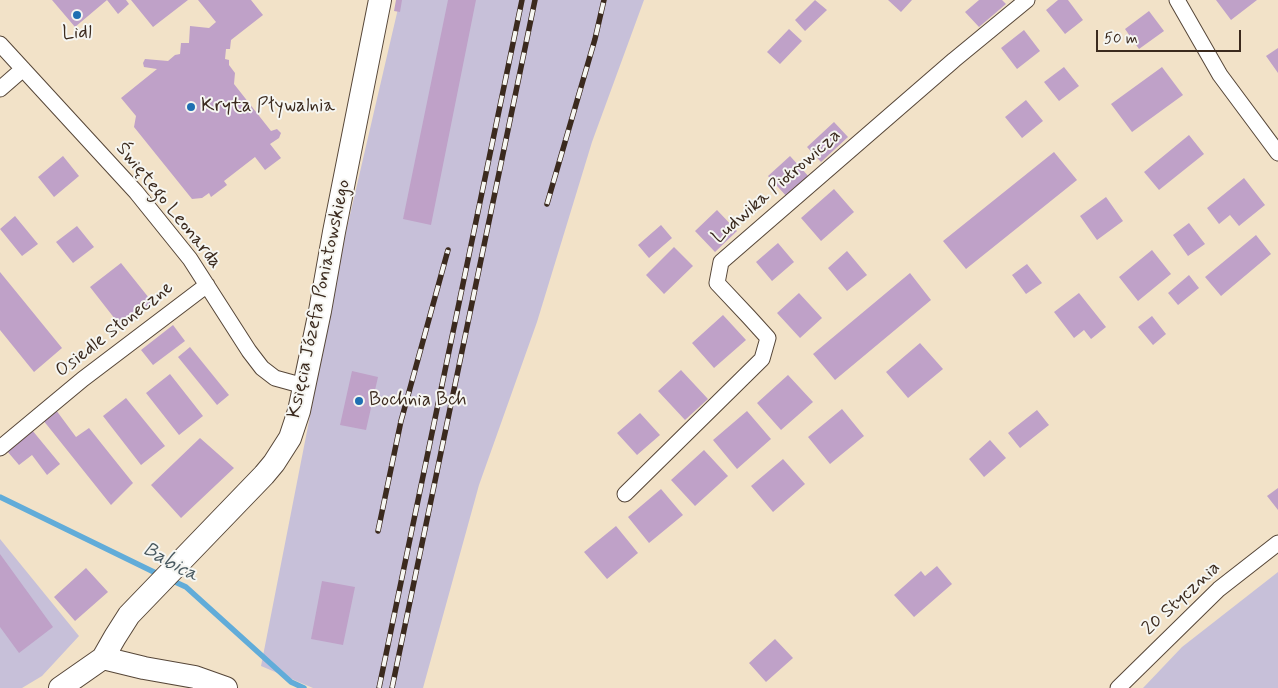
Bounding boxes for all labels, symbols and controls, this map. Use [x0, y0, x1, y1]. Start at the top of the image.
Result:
marker: Lidl [71, 9, 83, 21]
scale bar [1098, 20, 1243, 52]
place label: Lidl [62, 23, 92, 45]
text: 50 m [1104, 29, 1138, 49]
place label: Kryta Pływalnia [201, 96, 335, 118]
marker: Kryta Pływalnia [185, 101, 197, 113]
street label: Ludwika Piotrowicza [708, 125, 846, 249]
street label: Świętego Leonarda [110, 138, 226, 274]
street label: Księcia Józefa Poniatowskiego [284, 178, 356, 420]
street label: Osiedle Słoneczne [52, 277, 178, 383]
place label: Bochnia Bch [369, 390, 467, 412]
marker: Bochnia Bch [353, 395, 365, 407]
water label: Babica [138, 538, 202, 588]
street label: 20 Stycznia [1138, 557, 1226, 641]

